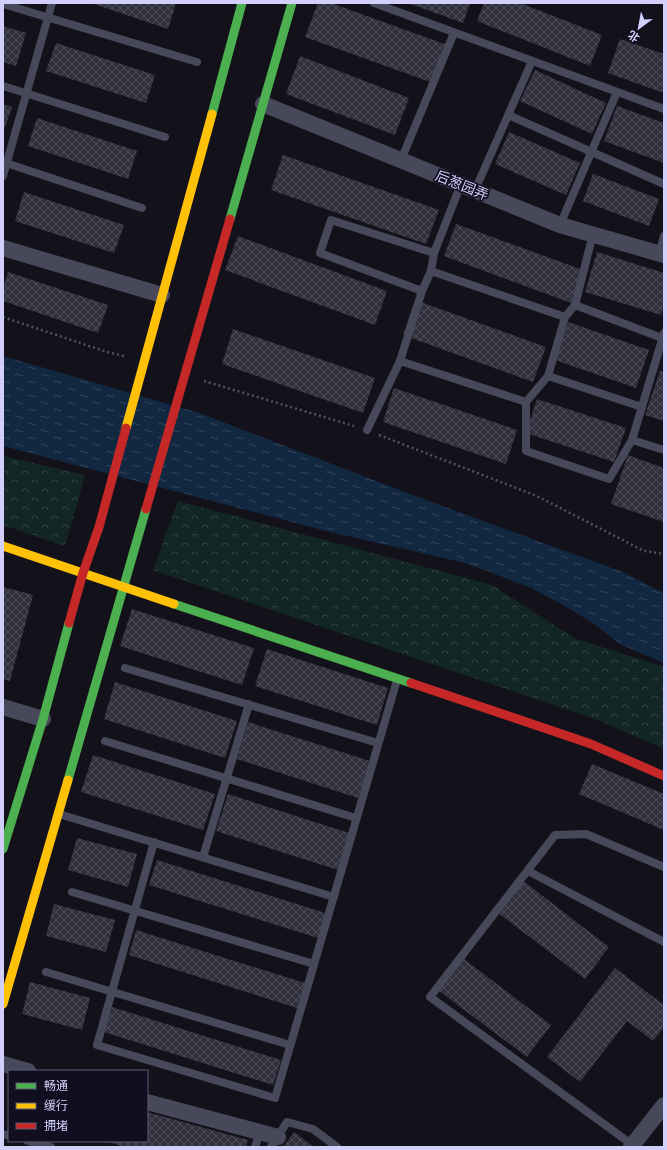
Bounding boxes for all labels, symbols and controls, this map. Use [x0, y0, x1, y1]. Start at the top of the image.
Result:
north arrow [619, 8, 659, 48]
text: 北 [626, 28, 642, 44]
street label: 后葱园弄 [433, 167, 491, 203]
legend [8, 1070, 148, 1142]
text: 畅通 [44, 1079, 68, 1093]
text: 缓行 [44, 1099, 68, 1113]
text: 拥堵 [44, 1119, 68, 1133]

